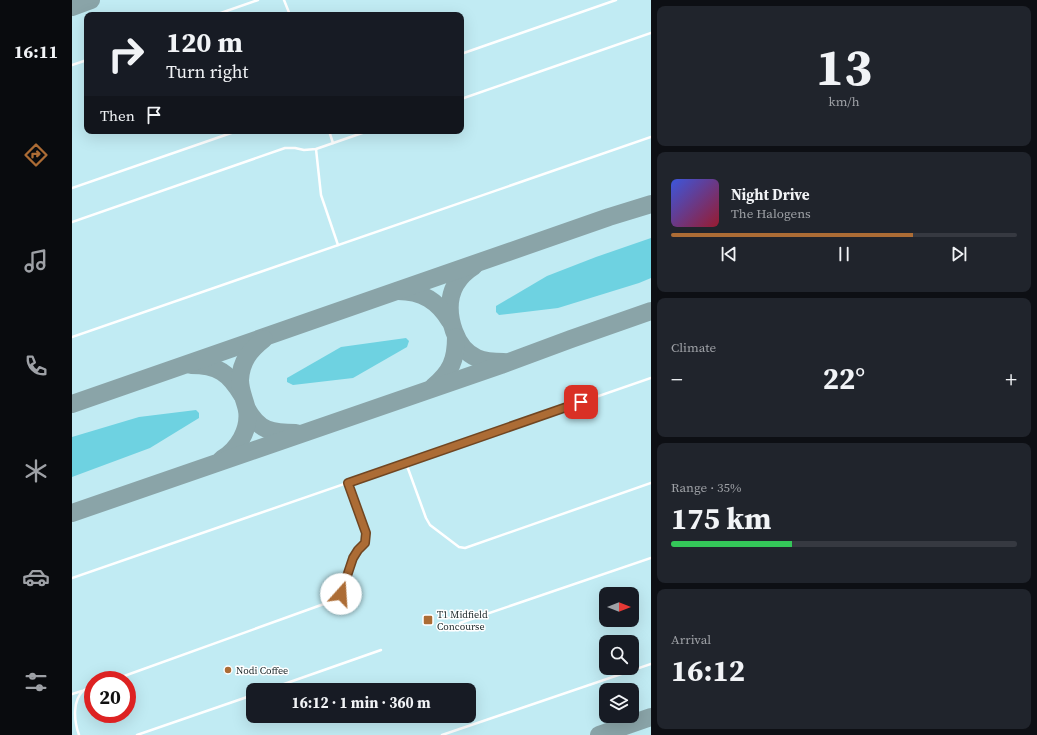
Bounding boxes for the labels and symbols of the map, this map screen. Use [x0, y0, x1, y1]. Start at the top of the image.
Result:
pin [564, 385, 598, 419]
position arrow [320, 573, 362, 615]
north arrow [599, 587, 639, 627]
place label: T1 Midfield Concourse [437, 608, 488, 633]
marker: T1 Midfield Concourse [422, 614, 434, 626]
place label: Nodi Coffee [236, 664, 288, 677]
marker: Nodi Coffee [223, 665, 233, 675]
speed limit sign: 20 [84, 671, 136, 723]

